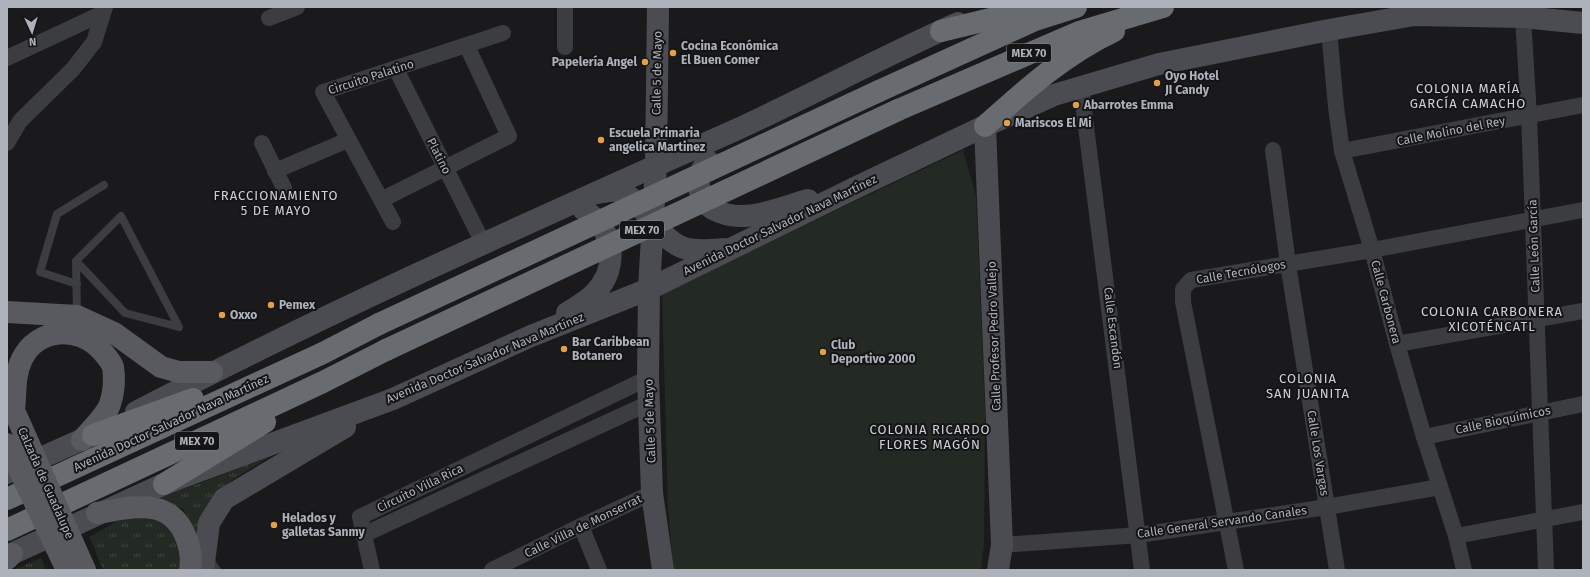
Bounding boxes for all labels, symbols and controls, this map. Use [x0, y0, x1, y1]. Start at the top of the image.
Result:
north arrow [12, 12, 52, 52]
street label: Calle 5 de Mayo [649, 31, 665, 115]
text: N [29, 35, 37, 48]
place label: Cocina Económica El Buen Comer [681, 39, 779, 67]
road number: MEX 70 [1007, 44, 1051, 62]
marker: Cocina Económica El Buen Comer [668, 48, 678, 58]
place label: Papelería Angel [552, 55, 637, 69]
street label: Circuito Palatino [326, 57, 416, 97]
marker: Papelería Angel [640, 57, 650, 67]
place label: Oyo Hotel JI Candy [1164, 69, 1219, 97]
marker: Oyo Hotel JI Candy [1152, 78, 1162, 88]
district label: COLONIA MARÍA GARCÍA CAMACHO [1410, 81, 1526, 111]
place label: Abarrotes Emma [1083, 98, 1174, 112]
marker: Abarrotes Emma [1071, 100, 1081, 110]
street label: Calle Molino del Rey [1396, 114, 1506, 148]
place label: Mariscos El Mi [1015, 116, 1092, 130]
marker: Mariscos El Mi [1002, 118, 1012, 128]
place label: Escuela Primaria angelica Martinez [609, 126, 706, 154]
marker: Escuela Primaria angelica Martinez [596, 135, 606, 145]
street label: Platino [424, 136, 454, 176]
street label: Avenida Doctor Salvador Nava Martínez [681, 172, 879, 278]
district label: FRACCIONAMIENTO 5 DE MAYO [213, 188, 339, 218]
street label: Calle León García [1525, 199, 1543, 293]
road number: MEX 70 [620, 221, 664, 239]
street label: Calle Tecnólogos [1195, 257, 1287, 287]
street label: Calle Carbonera [1368, 259, 1404, 345]
street label: Calle Profesor Pedro Vallejo [984, 261, 1004, 411]
street label: Calle Escandón [1101, 286, 1125, 370]
place label: Pemex [279, 298, 316, 312]
marker: Pemex [266, 300, 276, 310]
district label: COLONIA CARBONERA XICOTÉNCATL [1421, 304, 1563, 334]
place label: Oxxo [230, 308, 257, 322]
marker: Oxxo [217, 310, 227, 320]
street label: Avenida Doctor Salvador Nava Martínez [384, 310, 586, 406]
place label: Bar Caribbean Botanero [572, 335, 650, 363]
place label: Club Deportivo 2000 [831, 338, 916, 366]
marker: Bar Caribbean Botanero [559, 344, 569, 354]
marker: Club Deportivo 2000 [818, 347, 828, 357]
district label: COLONIA SAN JUANITA [1266, 371, 1350, 401]
street label: Avenida Doctor Salvador Nava Martínez [71, 372, 271, 474]
street label: Calle 5 de Mayo [642, 379, 658, 463]
street label: Calle Bioquímicos [1454, 403, 1552, 437]
street label: Calle Los Vargas [1304, 409, 1332, 497]
district label: COLONIA RICARDO FLORES MAGÓN [869, 422, 991, 452]
street label: Calzada de Guadalupe [15, 425, 77, 541]
road number: MEX 70 [175, 432, 219, 450]
street label: Circuito Villa Rica [375, 461, 465, 515]
street label: Calle Villa de Monserrat [522, 491, 644, 560]
street label: Calle General Servando Canales [1136, 503, 1308, 541]
place label: Helados y galletas Sanmy [282, 511, 366, 539]
marker: Helados y galletas Sanmy [269, 520, 279, 530]

